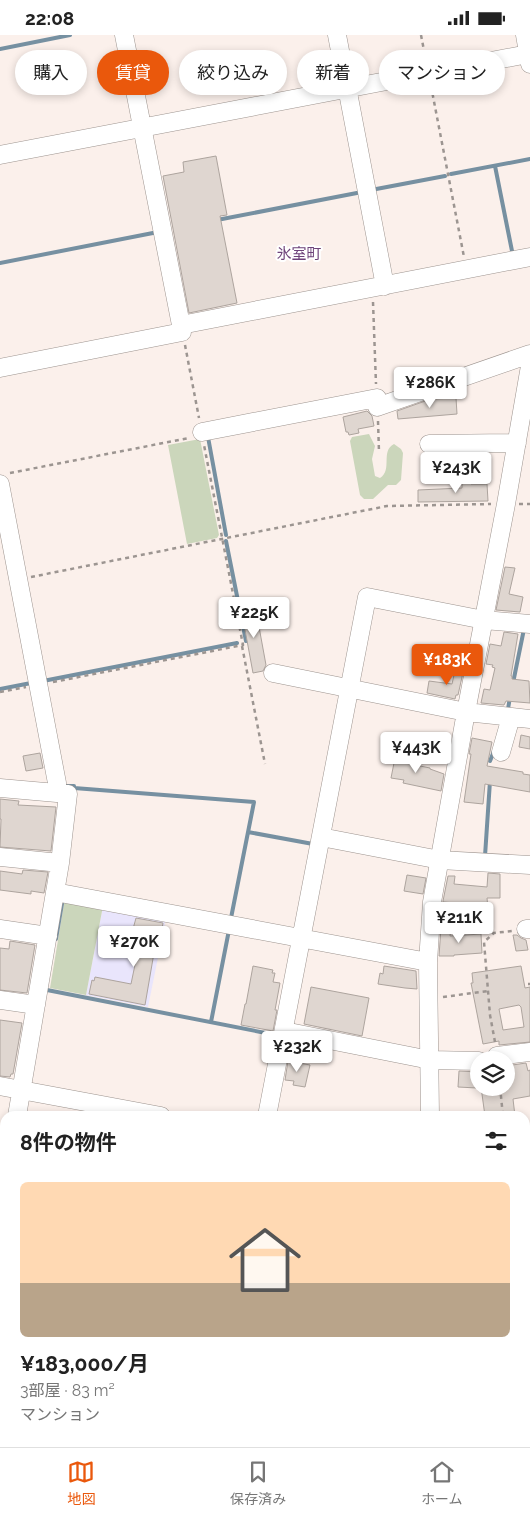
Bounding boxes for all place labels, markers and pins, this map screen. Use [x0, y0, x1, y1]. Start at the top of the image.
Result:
pin: ¥286K [395, 367, 465, 409]
pin: ¥243K [421, 451, 491, 494]
pin: ¥225K [219, 597, 289, 639]
pin: ¥183K [412, 643, 482, 686]
pin: ¥443K [381, 731, 451, 774]
pin: ¥211K [424, 901, 494, 944]
pin: ¥270K [99, 925, 169, 968]
pin: ¥232K [262, 1031, 332, 1073]

